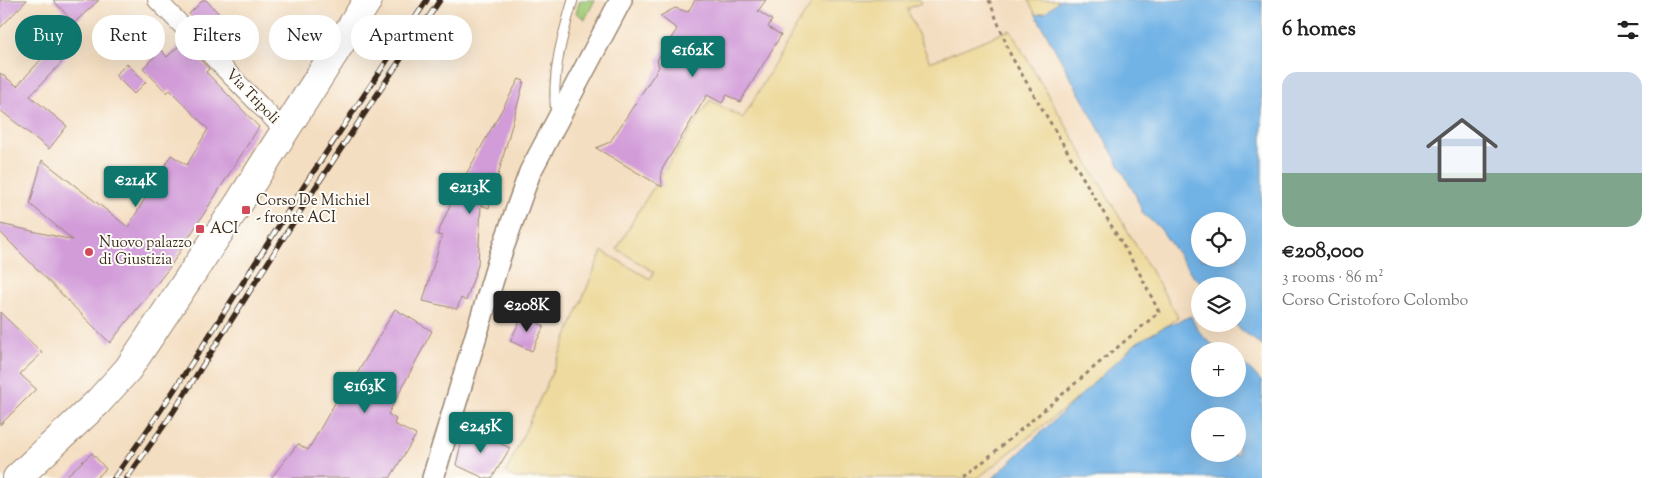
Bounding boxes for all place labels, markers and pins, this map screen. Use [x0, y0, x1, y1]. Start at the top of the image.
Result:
pin: €162K [658, 36, 728, 78]
pin: €214K [101, 166, 171, 208]
pin: €213K [435, 172, 505, 215]
place label: Corso De Michiel - fronte ACI [256, 191, 370, 229]
marker: Corso De Michiel - fronte ACI [240, 204, 252, 216]
place label: ACI [210, 219, 239, 240]
marker: ACI [194, 223, 206, 235]
place label: Nuovo palazzo di Giustizia [99, 233, 192, 271]
marker: Nuovo palazzo di Giustizia [83, 246, 95, 258]
pin: €208K [492, 290, 562, 333]
pin: €163K [330, 372, 400, 414]
pin: €245K [446, 412, 516, 454]

